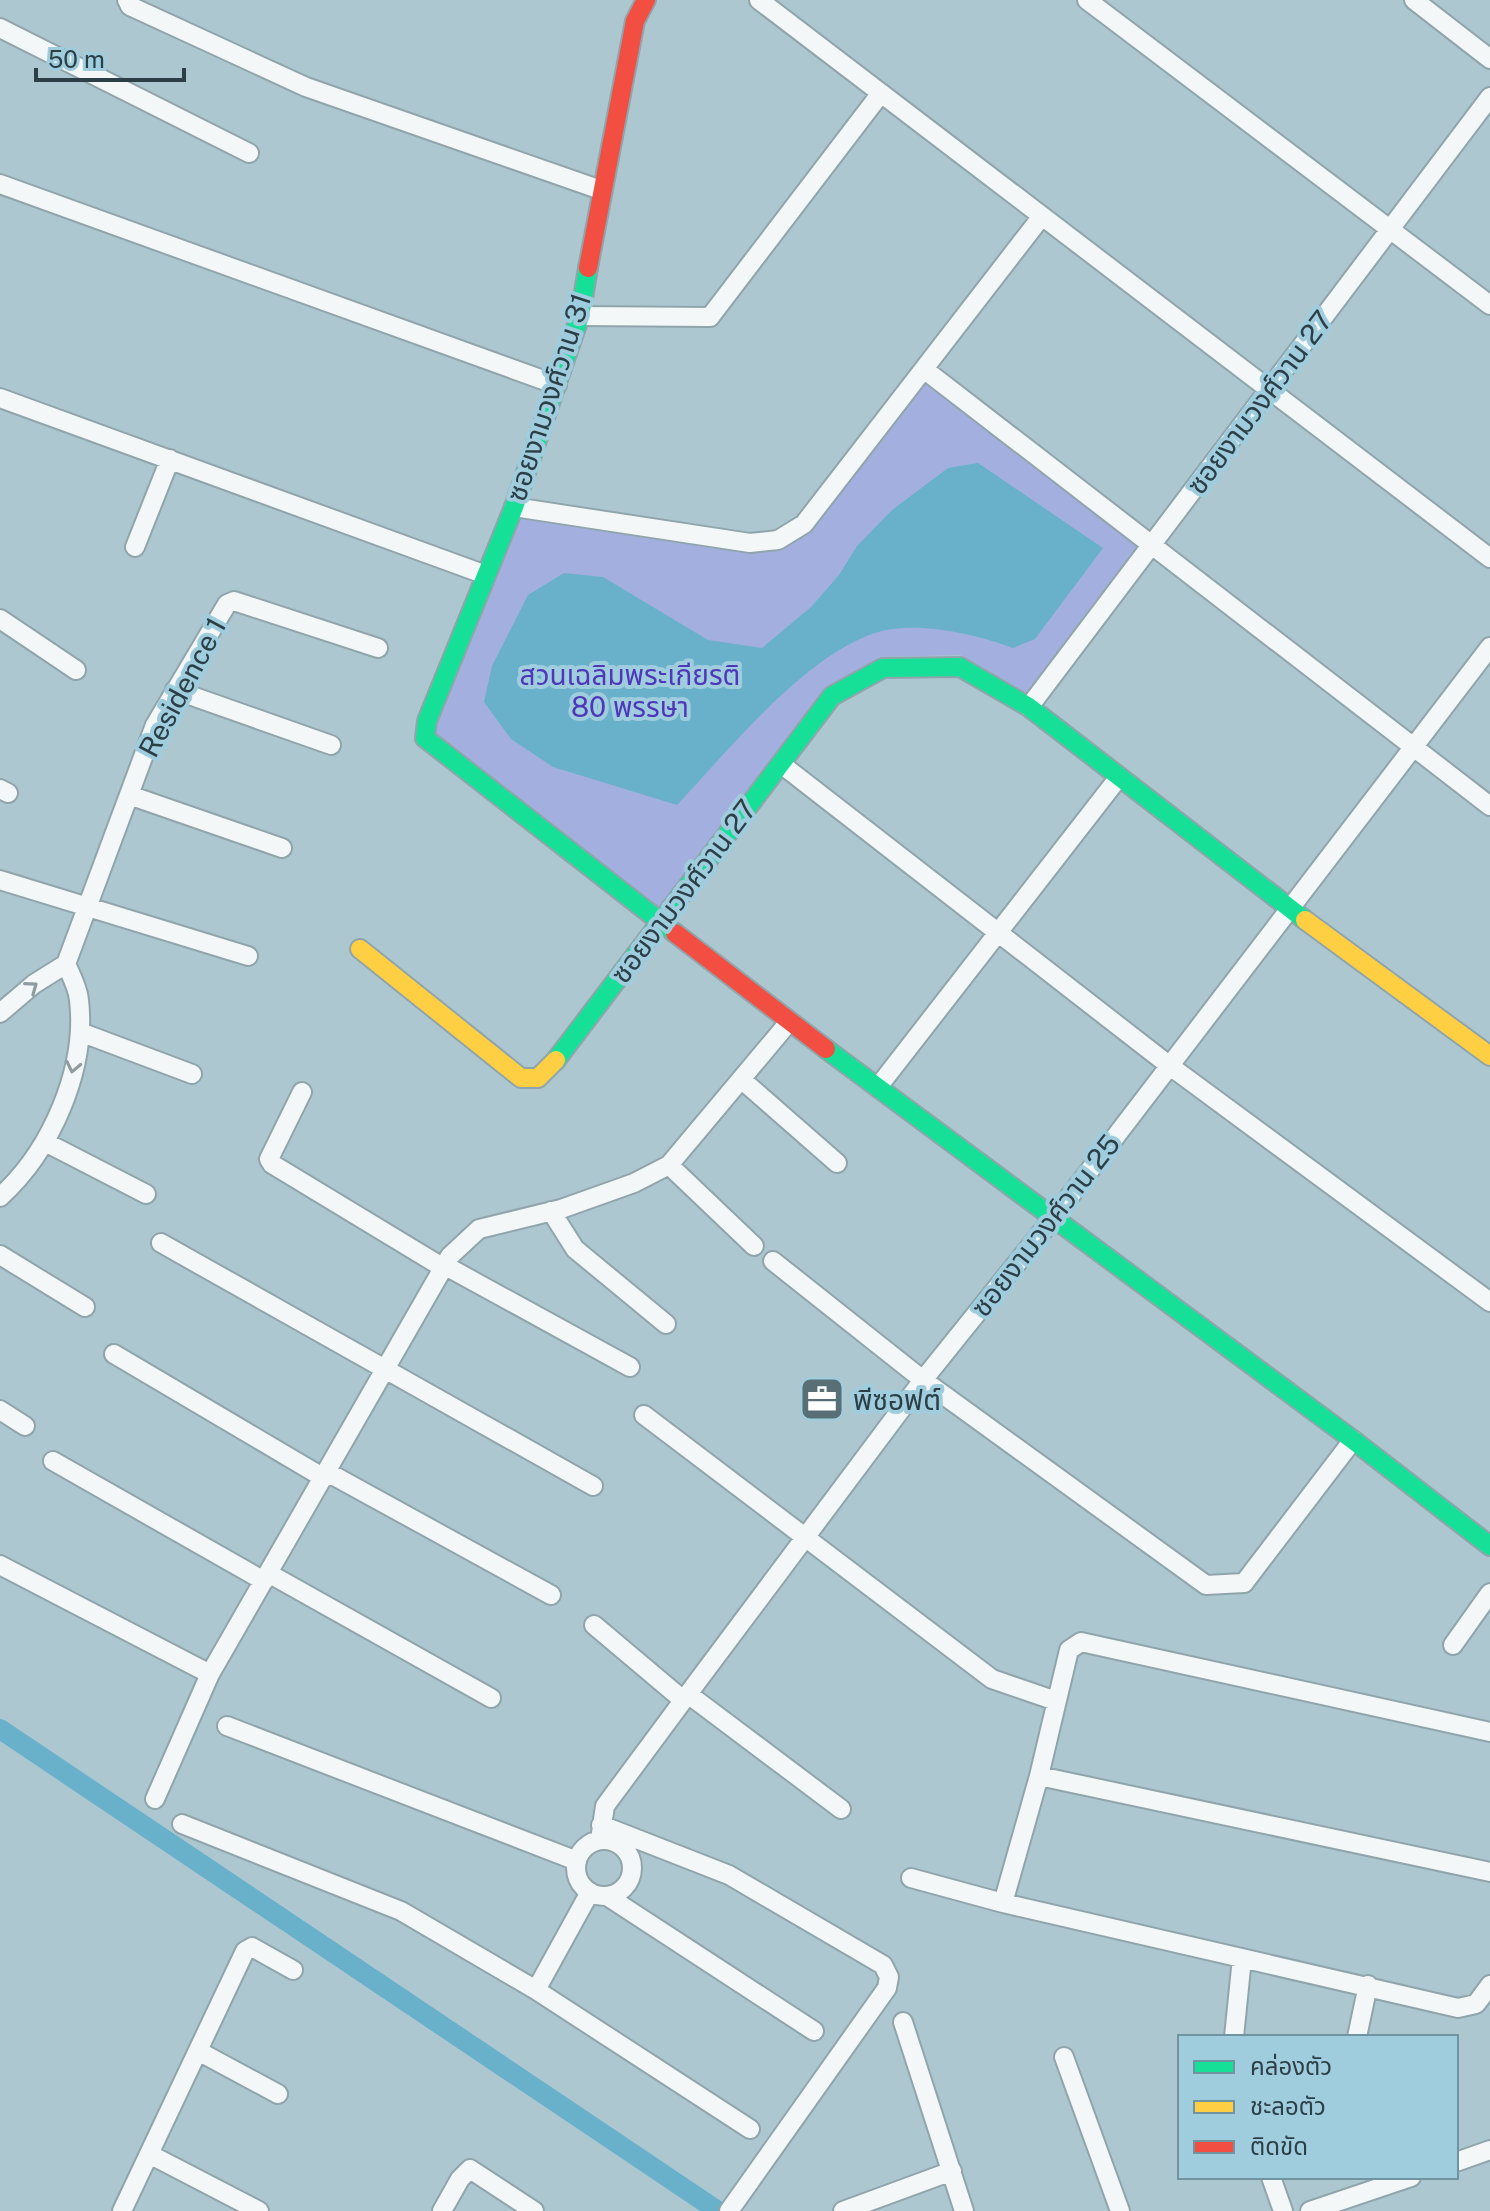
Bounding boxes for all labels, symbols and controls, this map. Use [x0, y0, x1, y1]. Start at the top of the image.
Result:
scale bar [36, 32, 184, 82]
text: 50 m [48, 45, 105, 73]
street label: ซอยงามวงศ์วาน 31 [499, 289, 597, 505]
street label: ซอยงามวงศ์วาน 27 [1179, 304, 1339, 500]
street label: Residence 1 [131, 612, 233, 762]
park label: สวนเฉลิมพระเกียรติ 80 พรรษา [520, 658, 740, 723]
street label: ซอยงามวงศ์วาน 27 [603, 793, 763, 989]
one-way arrow [23, 982, 37, 997]
one-way arrow [65, 1060, 82, 1073]
street label: ซอยงามวงศ์วาน 25 [964, 1127, 1126, 1323]
office icon: พีซอฟต์ [798, 1375, 846, 1423]
place label: พีซอฟต์ [853, 1383, 941, 1416]
legend [1178, 2035, 1458, 2179]
text: คล่องตัว [1250, 2052, 1332, 2080]
text: ชะลอตัว [1250, 2092, 1326, 2120]
text: ติดขัด [1250, 2132, 1308, 2160]

